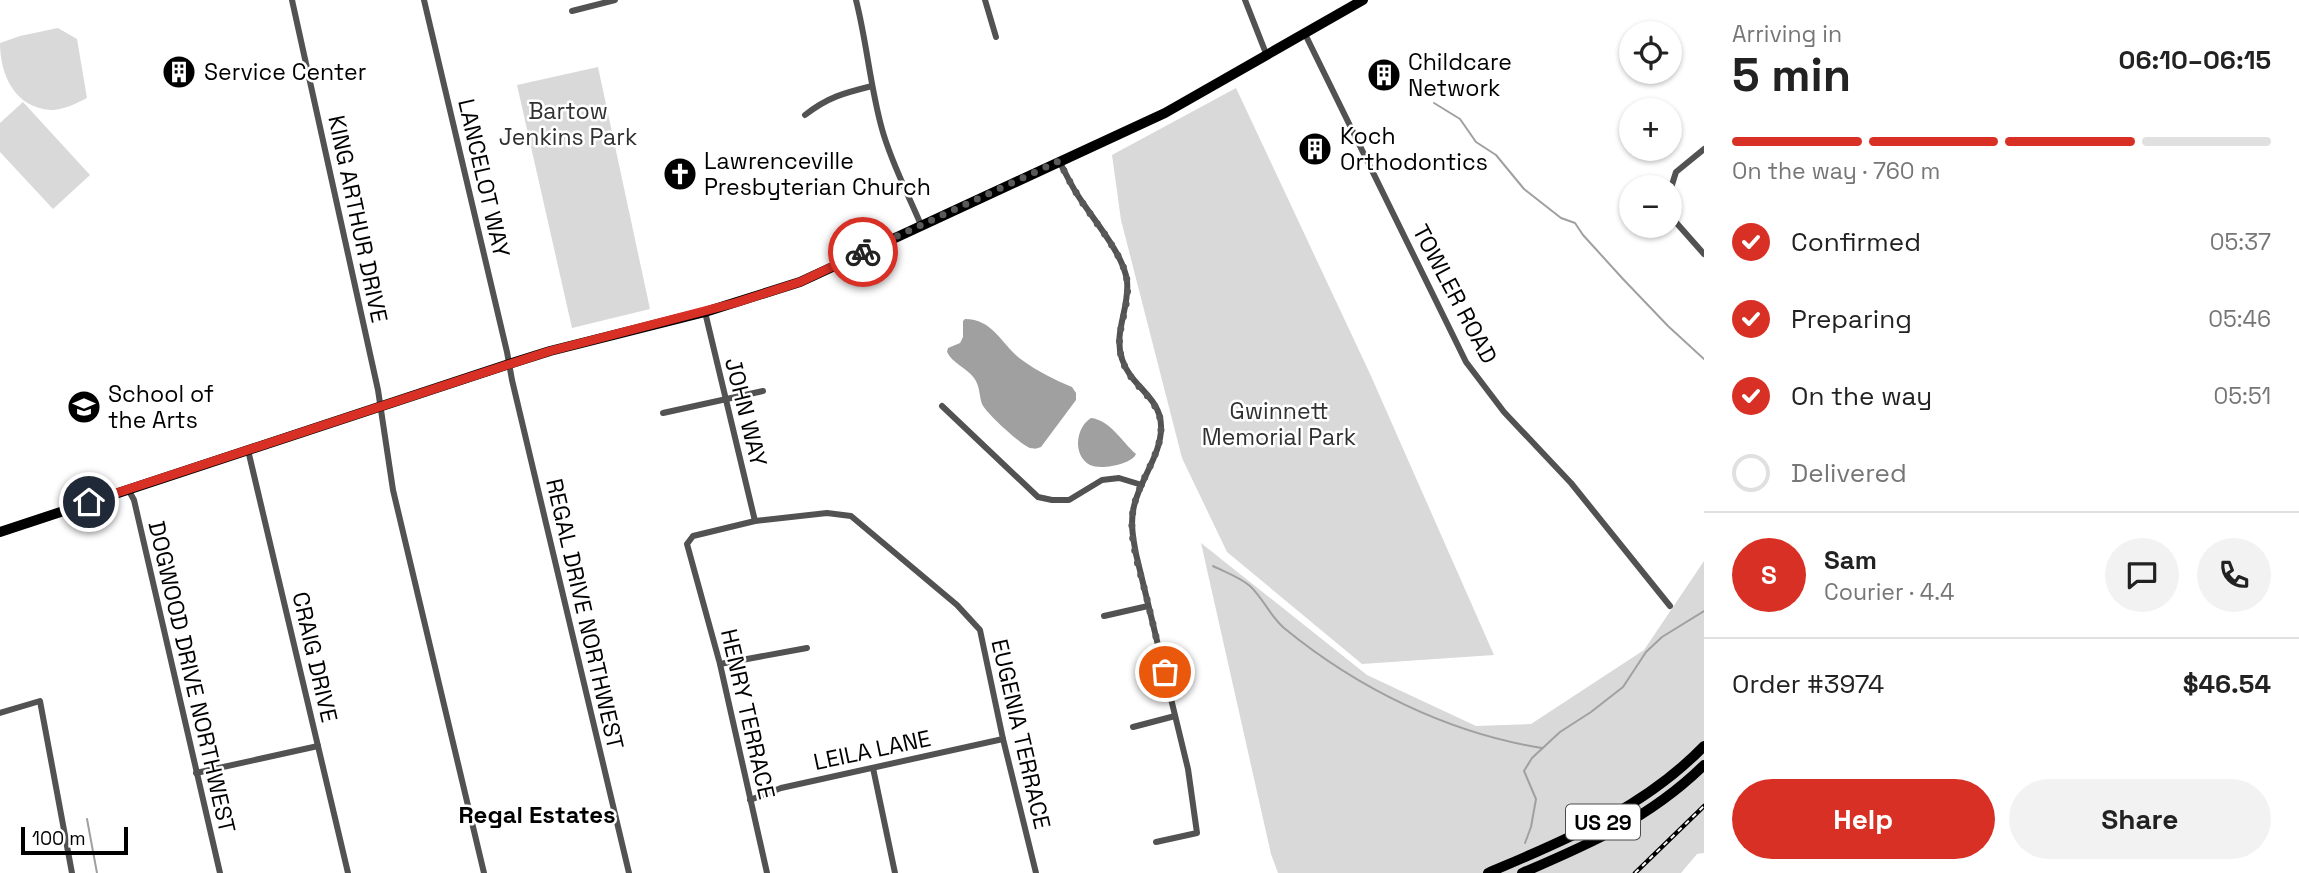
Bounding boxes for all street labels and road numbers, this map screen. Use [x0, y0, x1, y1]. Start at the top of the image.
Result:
street label: LANCELOT WAY [451, 96, 517, 260]
street label: KING ARTHUR DRIVE [321, 113, 395, 325]
street label: TOWLER ROAD [1406, 219, 1504, 369]
street label: JOHN WAY [718, 354, 774, 470]
street label: REGAL DRIVE NORTHWEST [539, 476, 631, 752]
street label: DOGWOOD DRIVE NORTHWEST [141, 518, 243, 836]
street label: CRAIG DRIVE [285, 589, 345, 725]
street label: HENRY TERRACE [714, 626, 782, 802]
street label: EUGENIA TERRACE [985, 636, 1057, 832]
street label: LEILA LANE [811, 723, 933, 777]
road number: US 29 [1566, 804, 1640, 840]

